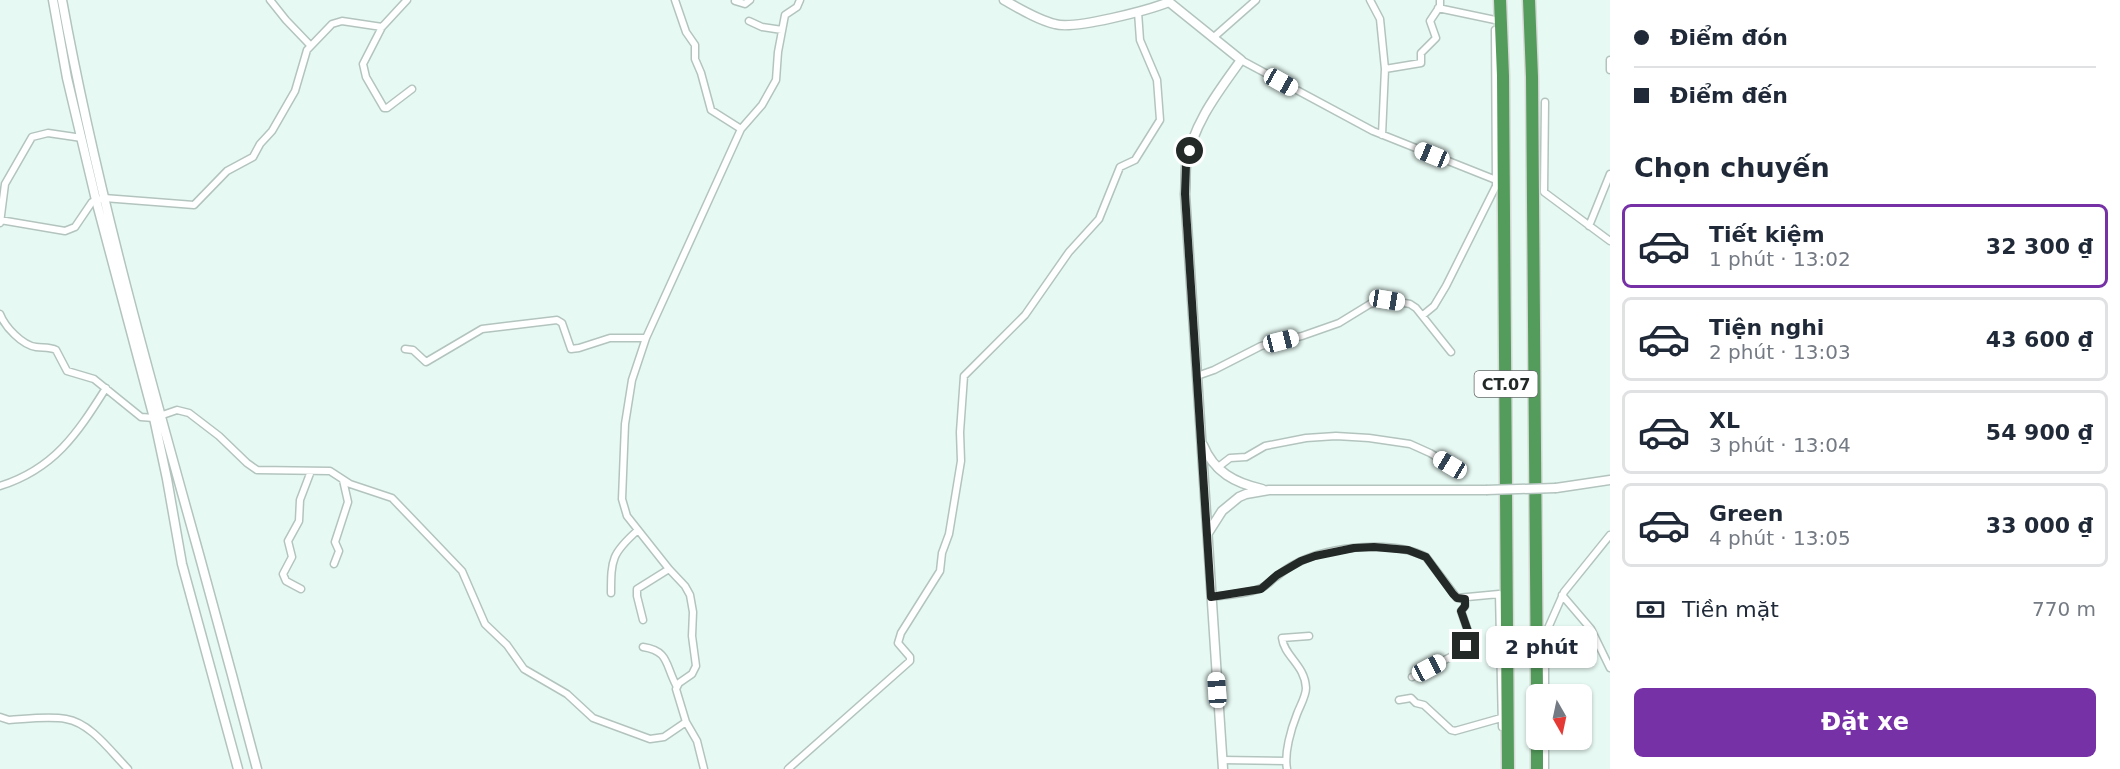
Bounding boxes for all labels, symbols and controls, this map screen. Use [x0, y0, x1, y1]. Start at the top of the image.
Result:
text: Điểm đón [1670, 25, 1788, 50]
car [1261, 65, 1301, 99]
text: Điểm đến [1670, 83, 1788, 108]
route start [1176, 137, 1203, 164]
car [1412, 140, 1452, 170]
text: Chọn chuyến [1634, 152, 1830, 183]
icon: car [1637, 219, 1691, 273]
text: Tiết kiệm [1709, 222, 1825, 247]
text: 32 300 ₫ [1986, 234, 2093, 259]
text: 1 phút · 13:02 [1709, 247, 1851, 271]
car [1368, 288, 1406, 312]
icon: car [1637, 312, 1691, 366]
text: Tiện nghi [1709, 315, 1824, 340]
text: 43 600 ₫ [1986, 327, 2093, 352]
car [1261, 328, 1301, 354]
text: 2 phút · 13:03 [1709, 340, 1851, 364]
road number: CT.07 [1474, 371, 1538, 397]
icon: car [1637, 405, 1691, 459]
text: XL [1709, 408, 1740, 433]
text: 54 900 ₫ [1986, 420, 2093, 445]
text: 3 phút · 13:04 [1709, 433, 1851, 457]
car [1430, 448, 1470, 482]
icon: car [1637, 498, 1691, 552]
text: Green [1709, 501, 1783, 526]
text: 33 000 ₫ [1986, 513, 2093, 538]
text: 4 phút · 13:05 [1709, 526, 1851, 550]
icon: cash [1634, 593, 1667, 626]
text: Tiền mặt [1682, 597, 1779, 622]
text: 770 m [2032, 597, 2096, 621]
callout: 2 phút [1487, 625, 1598, 667]
route end [1452, 632, 1479, 659]
text: 2 phút [1505, 635, 1578, 659]
car [1409, 652, 1449, 684]
car [1207, 671, 1227, 709]
north arrow [1526, 684, 1592, 750]
map controls [1526, 684, 1592, 750]
button: Đặt xe [1634, 688, 2096, 757]

